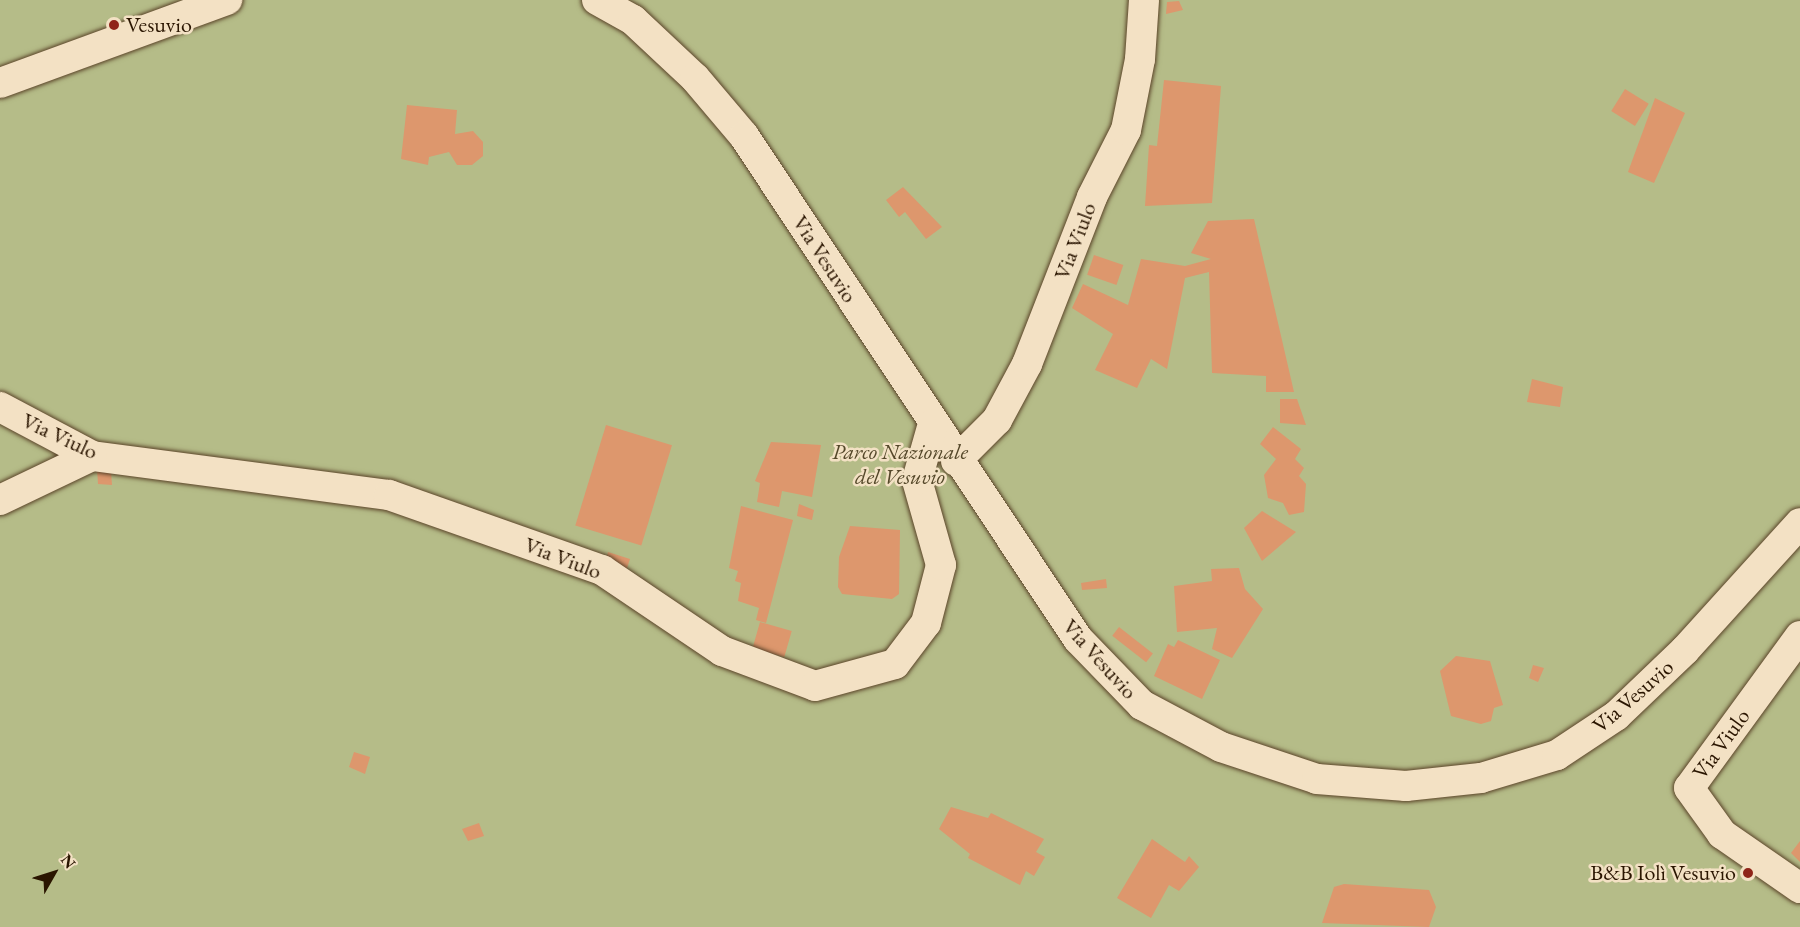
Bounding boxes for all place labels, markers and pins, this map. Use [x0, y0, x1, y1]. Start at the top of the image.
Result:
place label: Vesuvio [126, 12, 192, 38]
marker: Vesuvio [107, 18, 121, 32]
place label: B&B Iolì Vesuvio [1590, 860, 1736, 886]
marker: B&B Iolì Vesuvio [1741, 866, 1755, 880]

